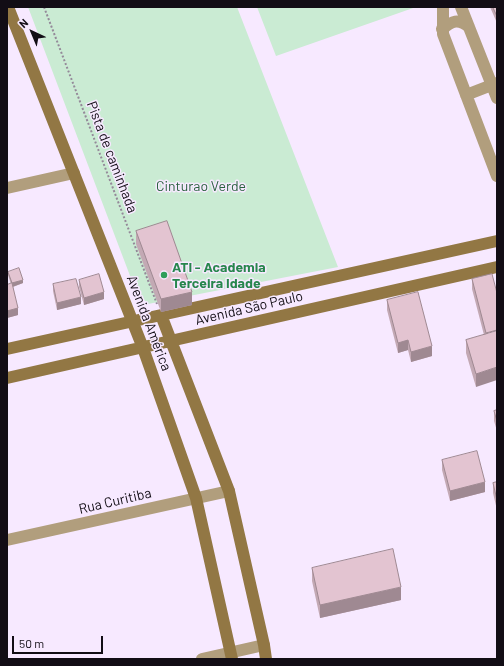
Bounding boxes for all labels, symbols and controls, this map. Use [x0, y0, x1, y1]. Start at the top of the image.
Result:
north arrow [12, 12, 52, 52]
text: N [16, 16, 30, 30]
street label: Pista de caminhada [83, 99, 141, 215]
park label: Cinturao Verde [156, 178, 246, 194]
place label: ATI - Academia Terceira Idade [172, 259, 266, 292]
marker: ATI - Academia Terceira Idade [159, 270, 169, 280]
street label: Avenida América [123, 273, 175, 373]
street label: Avenida São Paulo [193, 287, 305, 329]
street label: Rua Curitiba [77, 484, 153, 518]
scale bar [14, 628, 105, 654]
text: 50 m [19, 636, 44, 650]

